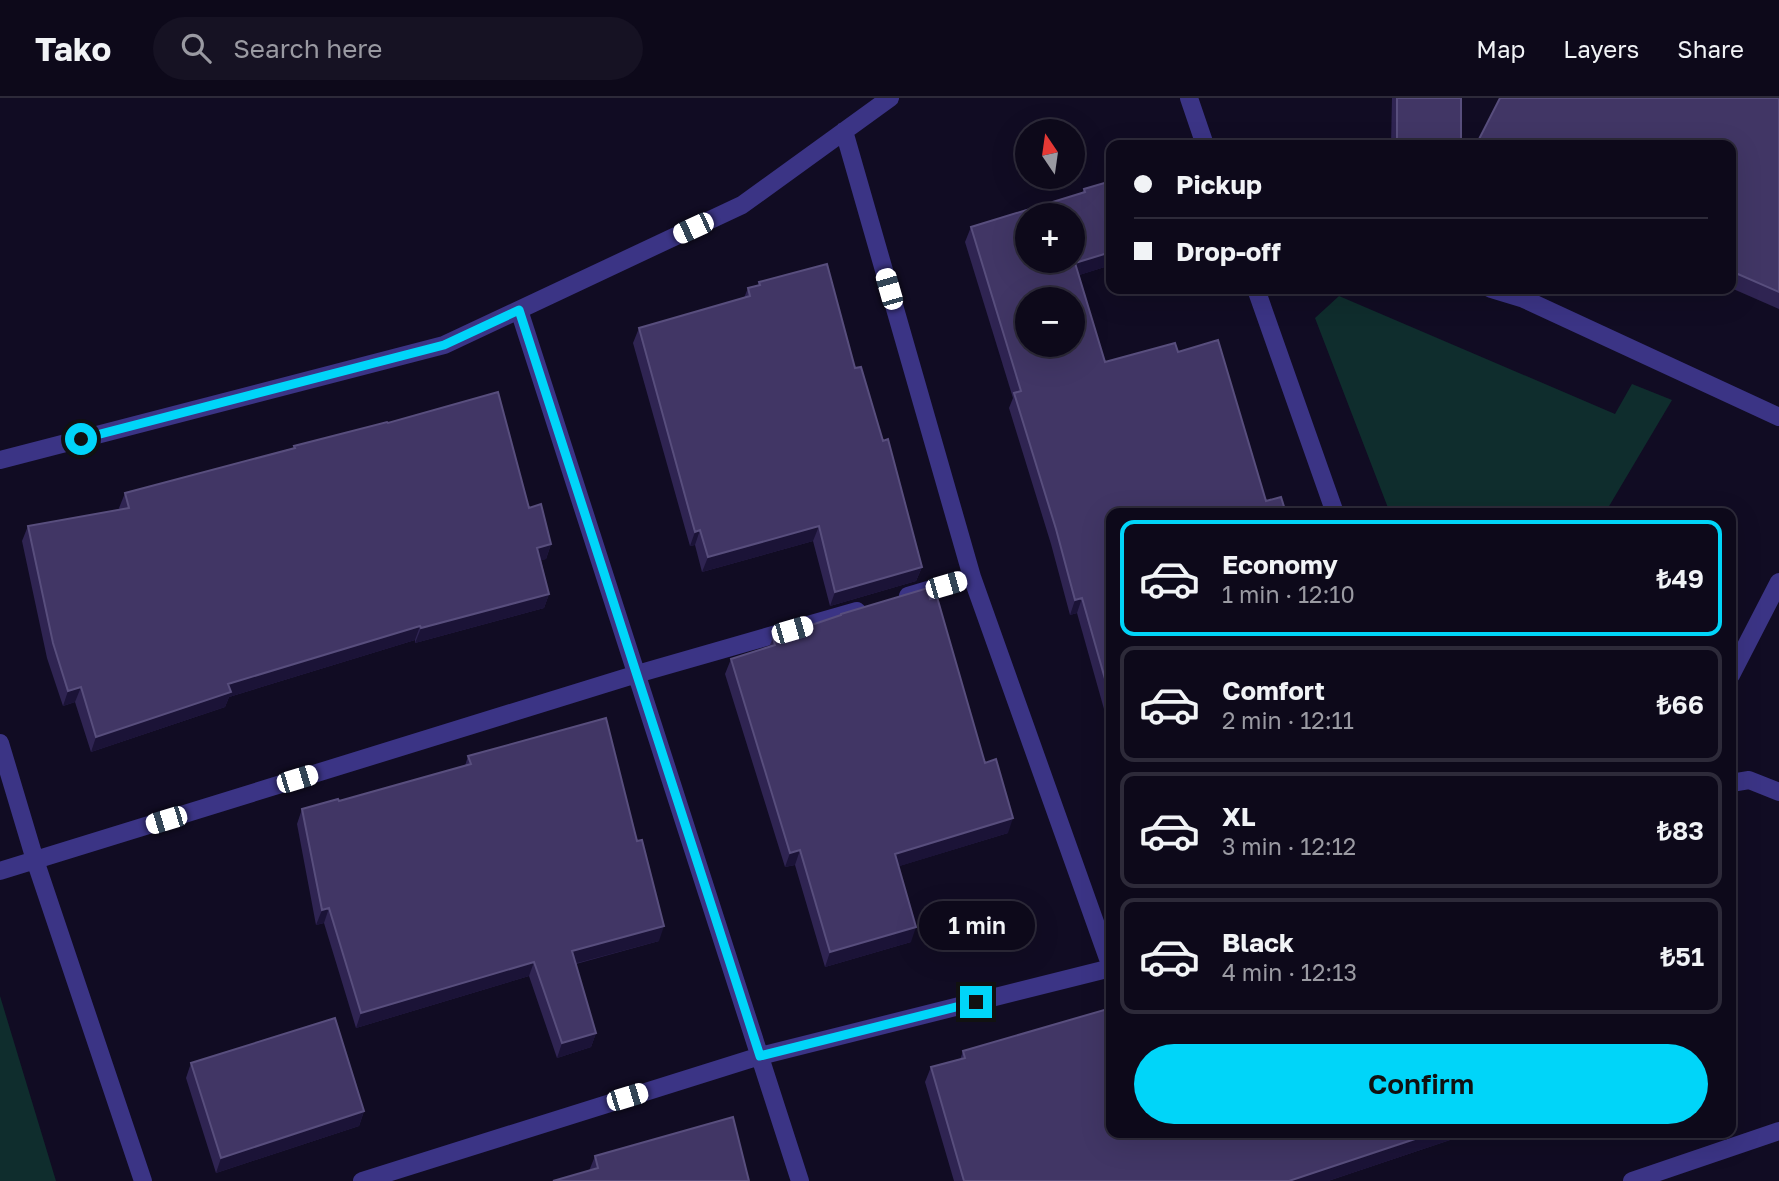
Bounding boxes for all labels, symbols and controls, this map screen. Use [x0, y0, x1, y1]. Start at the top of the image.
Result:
search box [153, 17, 643, 80]
text: Tako [35, 29, 111, 68]
icon: search [177, 29, 215, 67]
text: Search here [233, 33, 382, 64]
text: Map [1476, 34, 1525, 63]
text: Layers [1563, 34, 1639, 63]
text: Share [1677, 34, 1744, 63]
north arrow [1015, 119, 1085, 189]
map controls [1015, 119, 1085, 357]
text: Pickup [1176, 169, 1262, 200]
button: + [1015, 203, 1085, 273]
car [670, 210, 717, 246]
text: Drop-off [1176, 236, 1281, 267]
car [874, 266, 905, 312]
button: − [1015, 287, 1085, 357]
route start [65, 423, 97, 455]
icon: car [1138, 547, 1201, 610]
text: Economy [1222, 549, 1338, 580]
text: ₺49 [1657, 563, 1704, 594]
car [923, 569, 970, 601]
text: 1 min · 12:10 [1222, 580, 1355, 608]
car [769, 614, 816, 646]
icon: car [1138, 673, 1201, 736]
text: Comfort [1222, 675, 1325, 706]
text: ₺66 [1657, 689, 1704, 720]
text: 2 min · 12:11 [1222, 706, 1354, 734]
car [274, 763, 321, 795]
icon: car [1138, 799, 1201, 862]
text: XL [1222, 801, 1256, 832]
car [143, 804, 190, 836]
text: ₺83 [1657, 815, 1704, 846]
text: 3 min · 12:12 [1222, 832, 1356, 860]
callout: 1 min [918, 900, 1034, 950]
text: 1 min [948, 911, 1006, 939]
icon: car [1138, 925, 1201, 988]
text: Black [1222, 927, 1294, 958]
text: ₺51 [1660, 941, 1704, 972]
text: 4 min · 12:13 [1222, 958, 1357, 986]
route end [960, 986, 992, 1018]
button: Confirm [1134, 1044, 1708, 1124]
car [604, 1081, 651, 1113]

